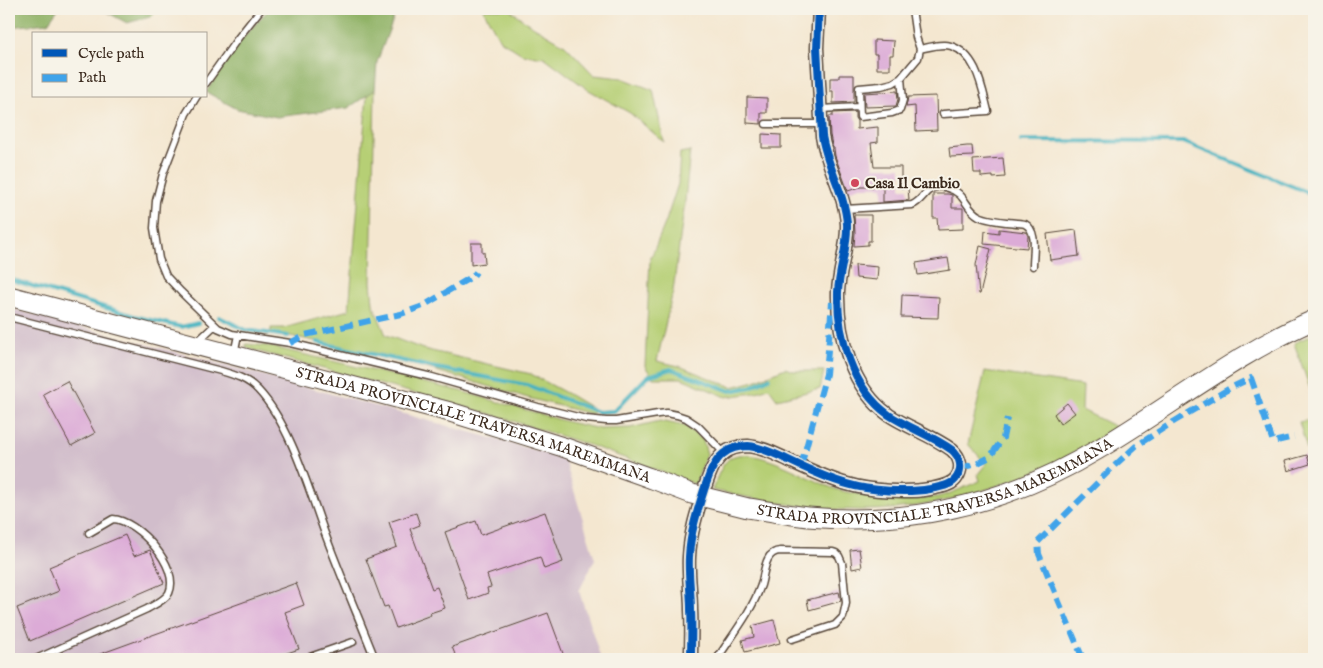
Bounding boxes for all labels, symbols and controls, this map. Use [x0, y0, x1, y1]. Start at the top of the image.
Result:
legend [32, 32, 208, 98]
text: Cycle path [78, 44, 144, 63]
text: Path [78, 68, 106, 87]
place label: Casa Il Cambio [865, 174, 960, 193]
marker: Casa Il Cambio [849, 177, 861, 189]
street label: STRADA PROVINCIALE TRAVERSA MAREMMANA [294, 363, 654, 488]
street label: STRADA PROVINCIALE TRAVERSA MAREMMANA [755, 433, 1117, 529]

